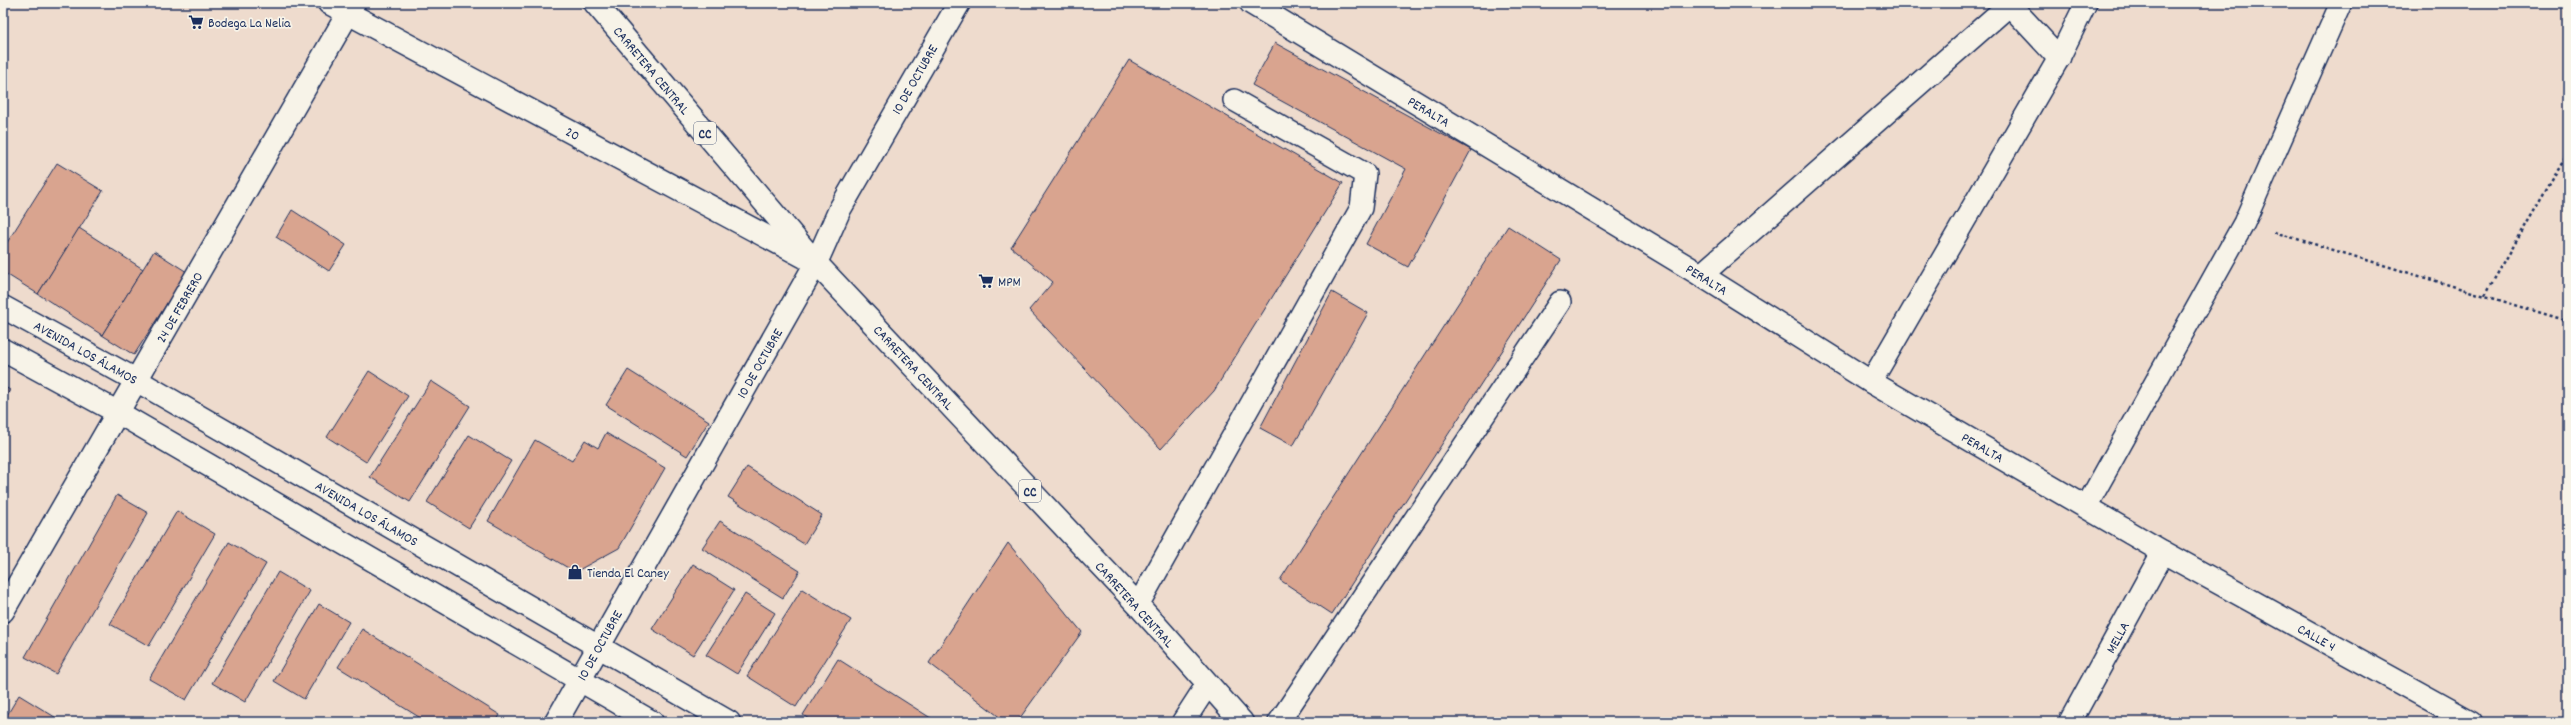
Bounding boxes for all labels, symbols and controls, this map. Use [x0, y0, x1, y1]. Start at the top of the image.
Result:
supermarket icon: Bodega La Nelia [187, 13, 205, 31]
place label: Bodega La Nelia [208, 14, 291, 34]
street label: CARRETERA CENTRAL [607, 23, 694, 120]
street label: 10 DE OCTUBRE [888, 41, 944, 119]
street label: PERALTA [1403, 92, 1453, 133]
road number: CC [694, 122, 716, 144]
street label: 20 [561, 123, 583, 147]
street label: PERALTA [1681, 260, 1731, 302]
street label: 24 DE FEBRERO [152, 269, 209, 347]
supermarket icon: MPM [977, 272, 995, 290]
place label: MPM [998, 273, 1021, 293]
street label: AVENIDA LOS ÁLAMOS [29, 317, 141, 391]
street label: CARRETERA CENTRAL [868, 321, 958, 416]
street label: 10 DE OCTUBRE [733, 325, 789, 403]
street label: PERALTA [1957, 429, 2007, 469]
street label: AVENIDA LOS ÁLAMOS [311, 477, 421, 552]
road number: CC [1019, 480, 1041, 502]
street label: CARRETERA CENTRAL [1089, 558, 1178, 653]
shop icon: Tienda El Caney [566, 563, 584, 581]
place label: Tienda El Caney [587, 564, 669, 584]
street label: 10 DE OCTUBRE [573, 607, 629, 685]
street label: MELLA [2102, 618, 2136, 658]
street label: CALLE 4 [2293, 620, 2339, 658]

